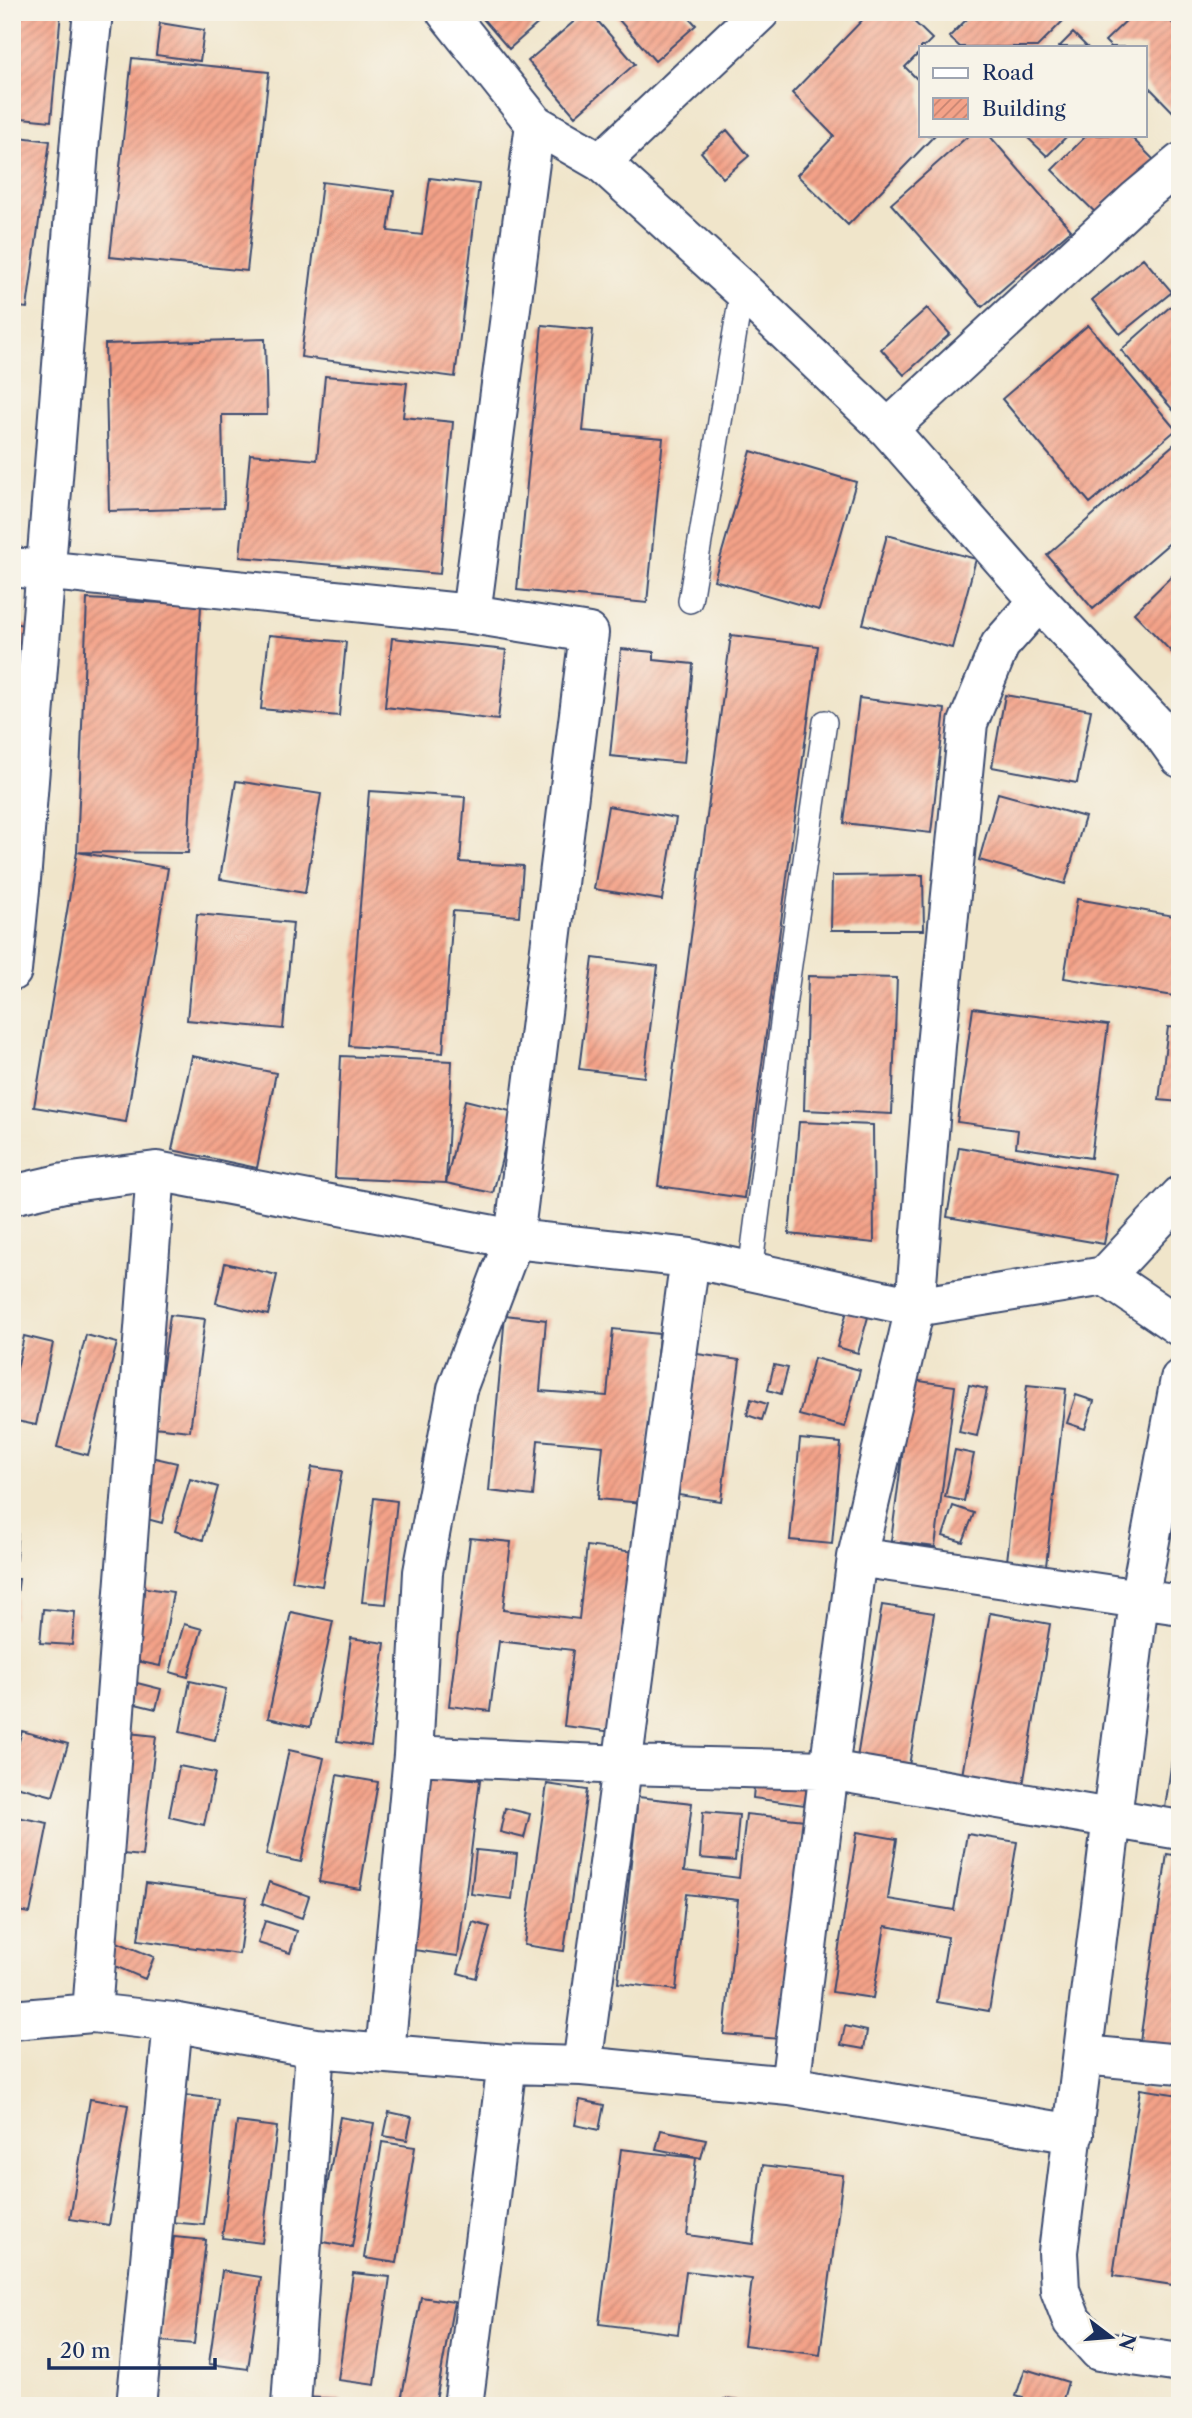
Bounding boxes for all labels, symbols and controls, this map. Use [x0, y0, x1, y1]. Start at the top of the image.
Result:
legend [919, 46, 1146, 136]
text: Road [982, 60, 1034, 85]
text: Building [982, 96, 1067, 121]
north arrow [1076, 2302, 1146, 2372]
scale bar [49, 2327, 215, 2371]
text: N [1114, 2330, 1140, 2353]
text: 20 m [60, 2338, 111, 2363]

